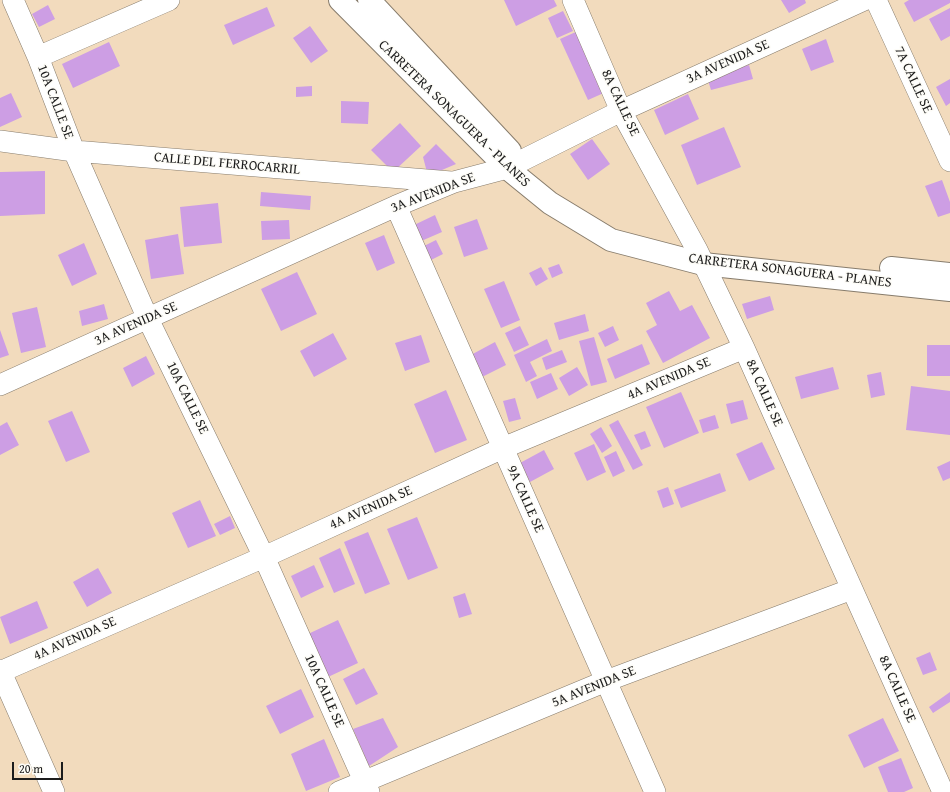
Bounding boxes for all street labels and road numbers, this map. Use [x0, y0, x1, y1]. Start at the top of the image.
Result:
street label: 3A AVENIDA SE [684, 36, 772, 88]
street label: CARRETERA SONAGUERA - PLANES [375, 37, 533, 191]
street label: 7A CALLE SE [890, 44, 936, 116]
street label: 10A CALLE SE [33, 62, 77, 142]
street label: 8A CALLE SE [597, 67, 643, 139]
street label: CALLE DEL FERROCARRIL [153, 149, 301, 179]
street label: 3A AVENIDA SE [388, 169, 478, 217]
street label: CARRETERA SONAGUERA - PLANES [688, 250, 892, 292]
street label: 3A AVENIDA SE [92, 298, 180, 350]
street label: 4A AVENIDA SE [625, 354, 713, 404]
street label: 8A CALLE SE [742, 357, 786, 429]
street label: 10A CALLE SE [162, 359, 212, 437]
street label: 9A CALLE SE [503, 463, 547, 535]
street label: 4A AVENIDA SE [327, 482, 415, 534]
street label: 4A AVENIDA SE [31, 613, 119, 665]
street label: 10A CALLE SE [300, 652, 348, 730]
street label: 8A CALLE SE [875, 653, 919, 725]
street label: 5A AVENIDA SE [550, 663, 638, 711]

